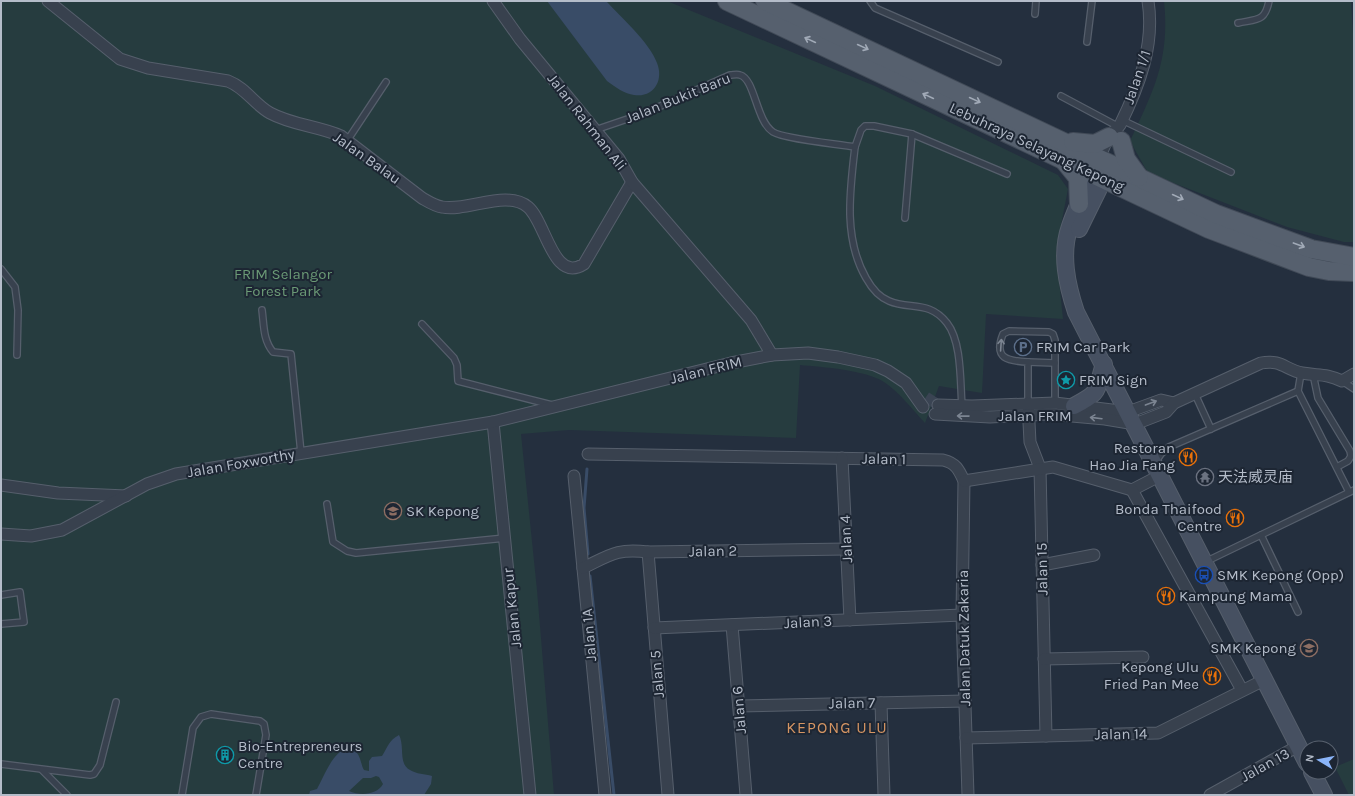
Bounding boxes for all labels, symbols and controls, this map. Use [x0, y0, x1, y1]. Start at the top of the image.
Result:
one-way arrow [804, 36, 816, 43]
one-way arrow [857, 44, 869, 51]
street label: Jalan 1/1 [1119, 48, 1155, 106]
street label: Jalan Bukit Baru [623, 69, 733, 127]
street label: Jalan Rahman Ali [544, 70, 630, 174]
one-way arrow [922, 92, 934, 99]
one-way arrow [968, 97, 980, 104]
street label: Lebuhraya Selayang Kepong [947, 98, 1128, 196]
street label: Jalan Balau [330, 128, 404, 188]
one-way arrow [1172, 194, 1184, 201]
one-way arrow [1292, 241, 1304, 249]
park label: FRIM Selangor Forest Park [234, 265, 333, 300]
parking icon: FRIM Car Park [1013, 337, 1033, 357]
place label: FRIM Car Park [1036, 338, 1130, 356]
one-way arrow [997, 339, 1004, 352]
street label: Jalan FRIM [668, 352, 744, 388]
place icon: FRIM Sign [1056, 370, 1076, 390]
place label: FRIM Sign [1079, 371, 1148, 389]
one-way arrow [1144, 399, 1156, 407]
street label: Jalan FRIM [998, 407, 1072, 425]
one-way arrow [957, 413, 970, 420]
one-way arrow [1090, 414, 1103, 422]
place label: Restoran Hao Jia Fang [1089, 439, 1176, 474]
street label: Jalan Foxworthy [186, 445, 296, 481]
restaurant icon: Restoran Hao Jia Fang [1178, 447, 1198, 467]
street label: Jalan 1 [862, 450, 906, 468]
temple icon: 天法威灵庙 [1195, 467, 1215, 487]
place label: 天法威灵庙 [1218, 468, 1293, 486]
place label: Bonda Thaifood Centre [1115, 500, 1222, 535]
school or university icon: SK Kepong [383, 501, 403, 521]
place label: SK Kepong [406, 502, 480, 520]
restaurant icon: Bonda Thaifood Centre [1225, 508, 1245, 528]
street label: Jalan 4 [836, 514, 856, 563]
street label: Jalan 2 [689, 542, 737, 560]
street label: Jalan 15 [1033, 542, 1051, 596]
bus stop icon: SMK Kepong (Opp) [1194, 565, 1214, 585]
place label: SMK Kepong (Opp) [1217, 566, 1344, 584]
street label: Jalan Kapur [499, 567, 525, 649]
street label: Jalan Datuk Zakaria [954, 570, 974, 706]
restaurant icon: Kampung Mama [1156, 586, 1176, 606]
place label: Kampung Mama [1179, 587, 1293, 605]
street label: Jalan 1A [578, 607, 600, 662]
street label: Jalan 3 [783, 612, 833, 632]
school or university icon: SMK Kepong [1299, 638, 1319, 658]
place label: SMK Kepong [1210, 639, 1297, 657]
street label: Jalan 5 [646, 649, 668, 699]
place label: Kepong Ulu Fried Pan Mee [1104, 658, 1199, 693]
restaurant icon: Kepong Ulu Fried Pan Mee [1202, 666, 1222, 686]
street label: Jalan 6 [728, 685, 750, 735]
street label: Jalan 7 [829, 694, 875, 712]
district label: KEPONG ULU [786, 718, 888, 737]
street label: Jalan 14 [1094, 725, 1148, 743]
place label: Bio-Entrepreneurs Centre [238, 737, 363, 772]
north arrow [1299, 740, 1339, 780]
street label: Jalan 13 [1237, 744, 1293, 786]
building icon: Bio-Entrepreneurs Centre [215, 745, 235, 765]
text: N [1303, 753, 1317, 763]

